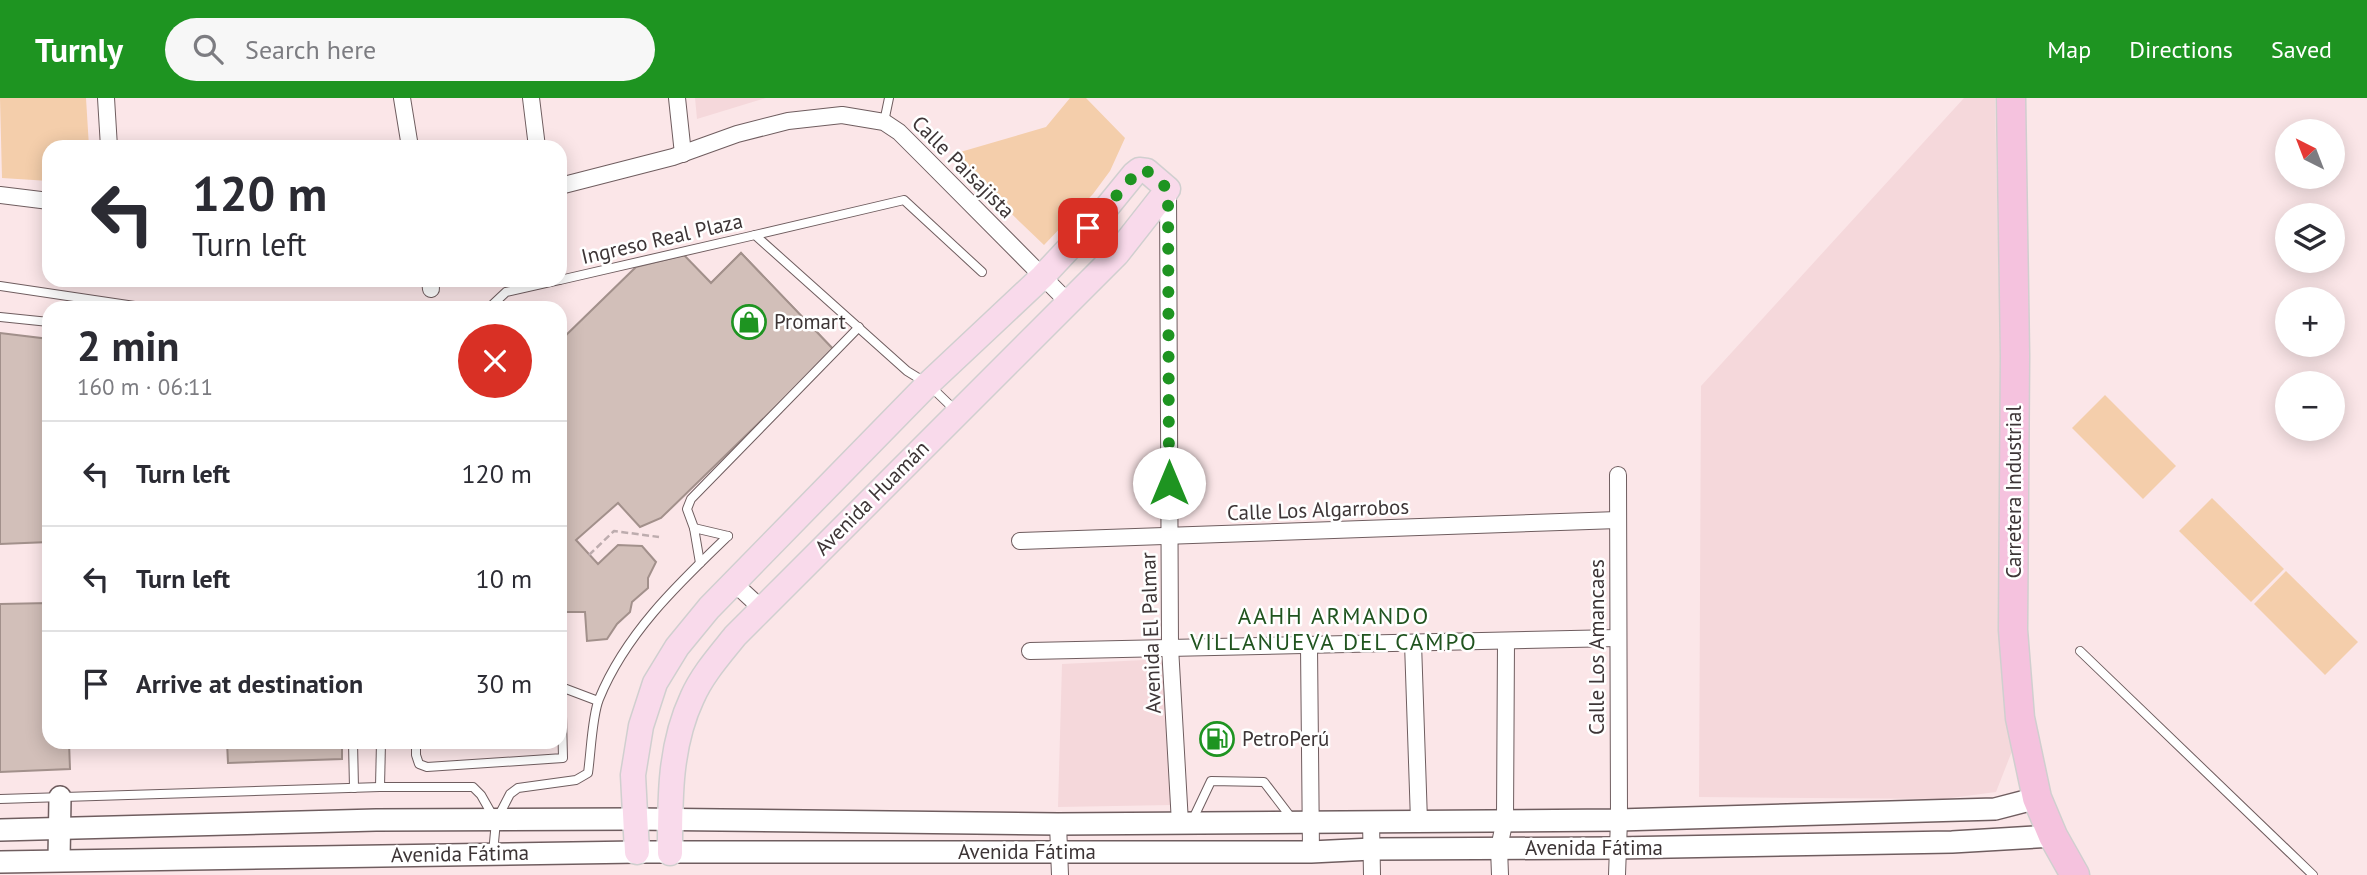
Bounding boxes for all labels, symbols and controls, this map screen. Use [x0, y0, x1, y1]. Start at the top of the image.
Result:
search box [165, 18, 655, 81]
text: Turnly [35, 28, 123, 71]
icon: search [189, 30, 227, 68]
text: Search here [245, 33, 376, 66]
text: Map [2047, 34, 2091, 65]
text: Directions [2129, 34, 2233, 65]
text: Saved [2271, 34, 2332, 65]
street label: Calle Paisajista [906, 110, 1020, 224]
north arrow [2275, 119, 2345, 189]
map controls [2275, 119, 2345, 441]
text: 120 m [192, 161, 327, 225]
icon: left [77, 168, 168, 259]
pin [1058, 198, 1118, 258]
button: layers [2275, 203, 2345, 273]
street label: Ingreso Real Plaza [579, 207, 745, 270]
icon: arrive [1069, 209, 1107, 247]
text: Turn left [192, 223, 307, 265]
button: + [2275, 287, 2345, 357]
shop icon: Promart [730, 303, 768, 341]
place label: Promart [774, 308, 846, 335]
text: 2 min [77, 318, 179, 373]
button: close [458, 324, 532, 398]
button: − [2275, 371, 2345, 441]
text: 160 m · 06:11 [77, 372, 213, 401]
street label: Carretera Industrial [2000, 405, 2027, 579]
street label: Avenida Huamán [809, 435, 935, 561]
position arrow [1132, 446, 1206, 520]
icon: left [77, 455, 115, 493]
text: Turn left [136, 457, 230, 490]
text: 120 m [461, 457, 532, 490]
street label: Calle Los Algarrobos [1226, 493, 1410, 526]
street label: Avenida El Palmar [1134, 552, 1167, 714]
street label: Calle Los Amancaes [1583, 559, 1610, 735]
icon: left [77, 560, 115, 598]
text: Turn left [136, 562, 230, 595]
text: 10 m [476, 562, 532, 595]
district label: AAHH ARMANDO VILLANUEVA DEL CAMPO [1189, 601, 1478, 656]
icon: arrive [77, 665, 115, 703]
text: Arrive at destination [136, 667, 363, 700]
text: 30 m [476, 667, 532, 700]
fuel station icon: PetroPerú [1198, 720, 1236, 758]
place label: PetroPerú [1242, 725, 1329, 752]
street label: Avenida Fátima [1525, 834, 1663, 861]
street label: Avenida Fátima [958, 838, 1096, 865]
street label: Avenida Fátima [391, 839, 529, 868]

